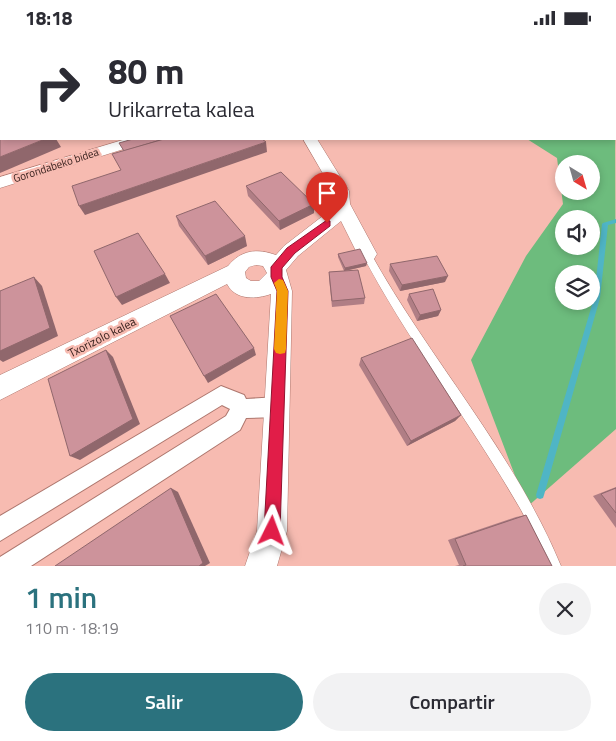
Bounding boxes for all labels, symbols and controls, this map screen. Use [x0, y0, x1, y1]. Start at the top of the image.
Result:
text: 18:18 [25, 3, 72, 32]
text: 80 m [108, 44, 184, 98]
icon: right [25, 55, 90, 120]
text: Urikarreta kalea [108, 92, 254, 126]
street label: Gorondabeko bidea [11, 143, 101, 186]
north arrow [555, 155, 600, 200]
map controls [555, 155, 600, 310]
pin [306, 172, 348, 223]
icon: arrive [313, 179, 341, 207]
button: sound [555, 210, 600, 255]
button: layers [555, 265, 600, 310]
street label: Txorizolo kalea [65, 312, 139, 362]
position arrow [245, 504, 297, 556]
text: 1 min [25, 574, 97, 620]
button: close [539, 583, 591, 635]
text: 110 m · 18:19 [25, 616, 119, 640]
button: Salir [25, 673, 303, 731]
button: Compartir [313, 673, 591, 731]

